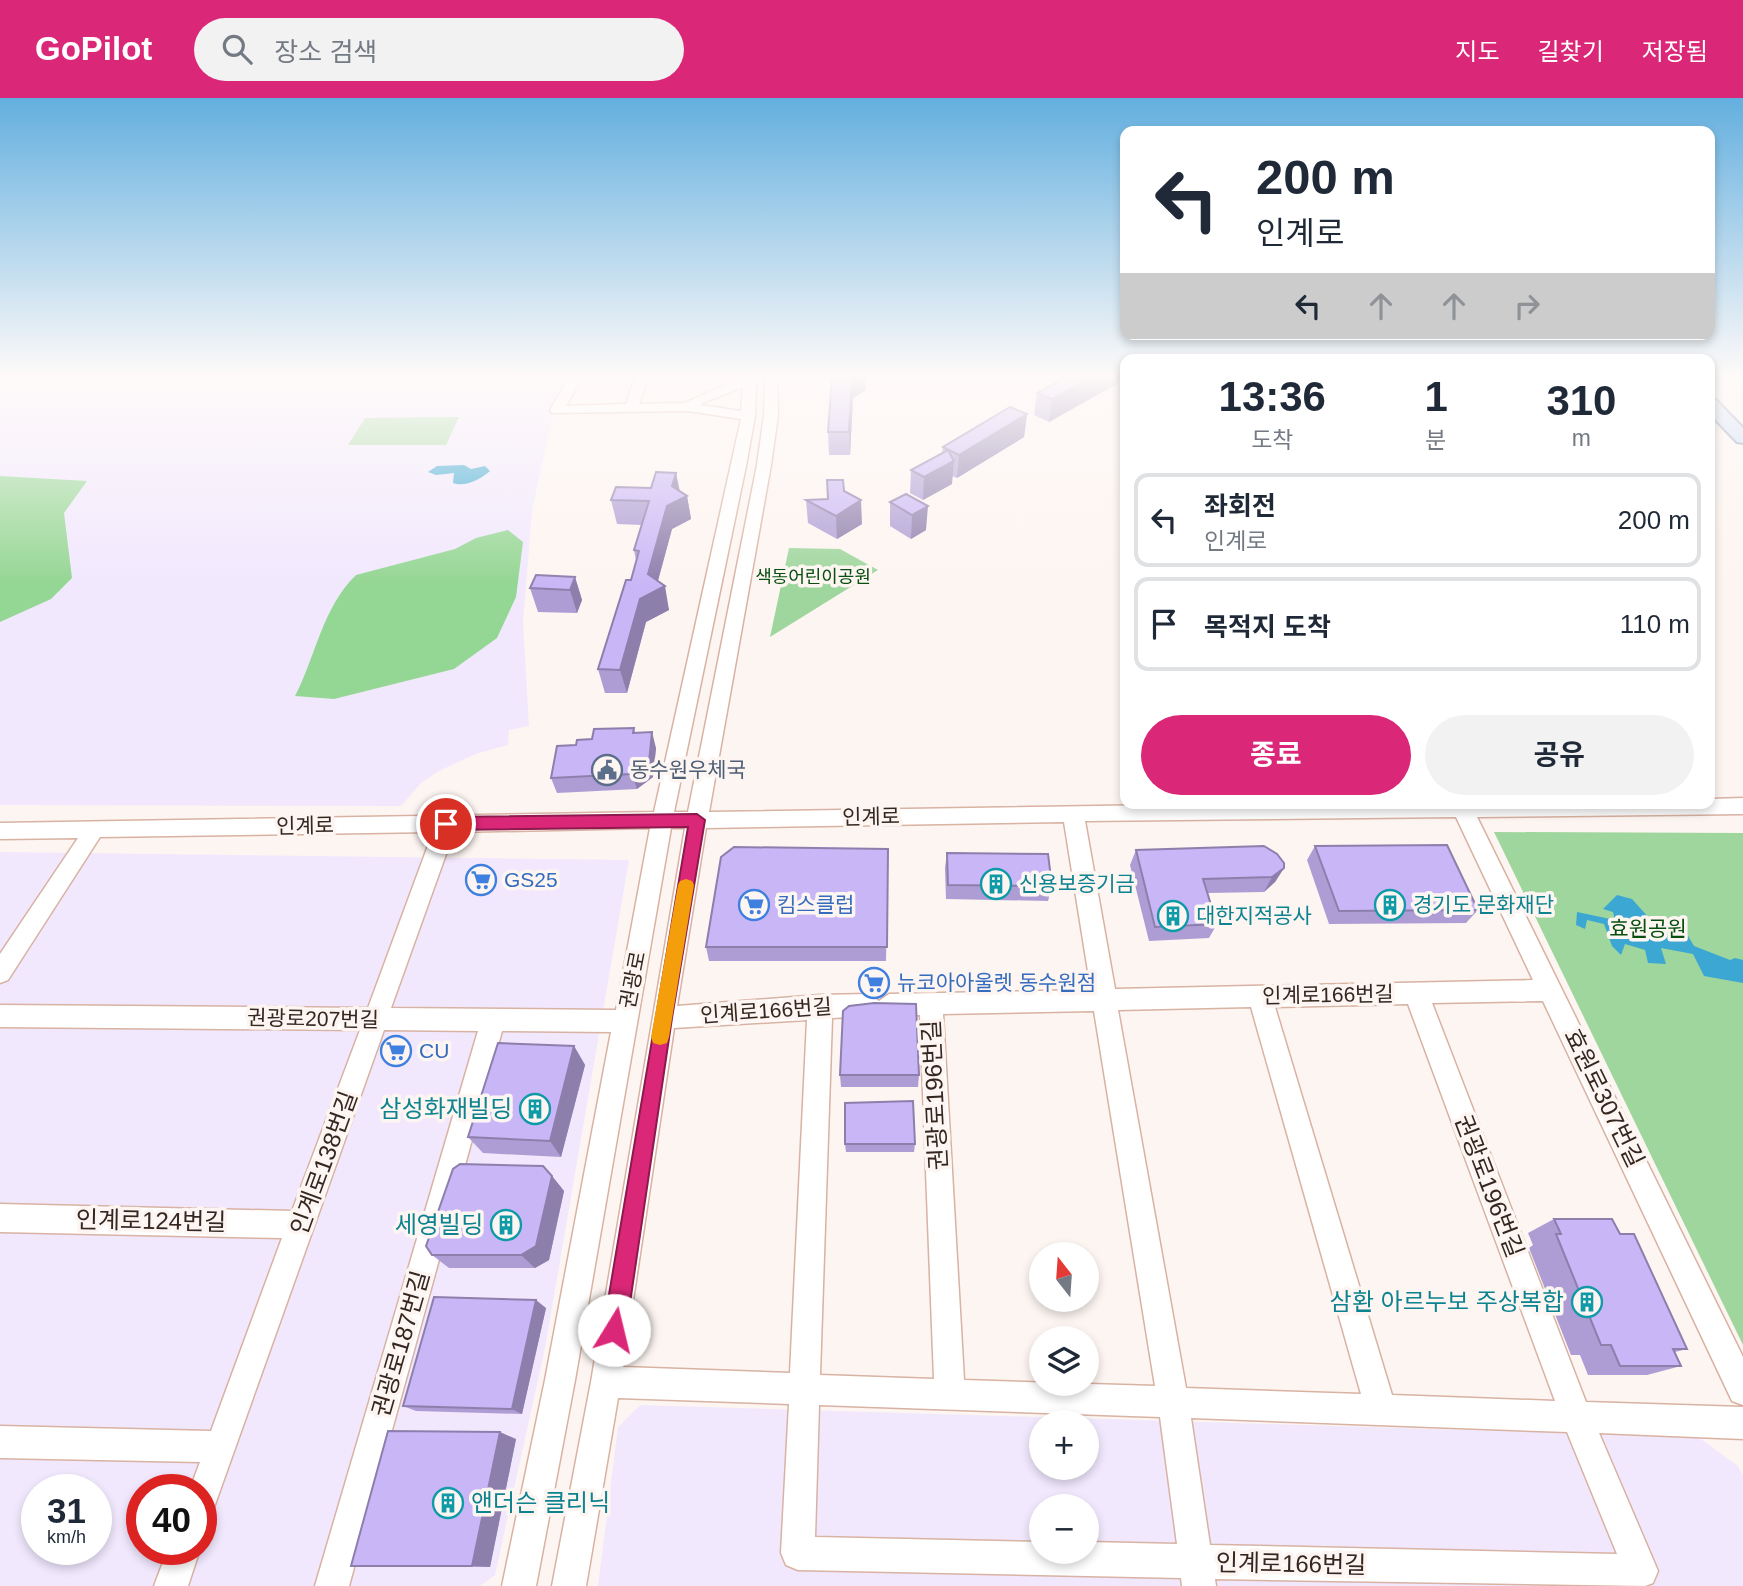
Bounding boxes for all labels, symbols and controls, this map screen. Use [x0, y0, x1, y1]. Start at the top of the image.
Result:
search box [194, 18, 684, 81]
text: GoPilot [35, 30, 152, 67]
icon: search [218, 30, 256, 68]
text: 장소 검색 [274, 37, 377, 67]
text: 지도 [1455, 38, 1500, 65]
text: 길찾기 [1538, 38, 1604, 65]
text: 저장됨 [1642, 38, 1708, 65]
text: 200 m [1256, 150, 1395, 204]
icon: left [1141, 154, 1232, 245]
text: 인계로 [1256, 215, 1344, 251]
icon: left [1289, 287, 1327, 325]
icon: ahead [1362, 287, 1400, 325]
icon: ahead [1435, 287, 1473, 325]
icon: right [1508, 287, 1546, 325]
text: 13:36 [1219, 373, 1326, 420]
text: 1 [1424, 373, 1448, 420]
text: 310 [1546, 377, 1616, 424]
text: m [1572, 425, 1591, 451]
text: 도착 [1251, 427, 1293, 453]
text: 분 [1426, 427, 1447, 453]
text: 좌회전 [1204, 491, 1276, 521]
icon: left [1145, 501, 1183, 539]
text: 200 m [1618, 505, 1690, 535]
text: 인계로 [1204, 528, 1267, 554]
park label: 색동어린이공원 [755, 567, 871, 587]
icon: arrive [1145, 605, 1183, 643]
text: 110 m [1620, 609, 1690, 639]
text: 목적지 도착 [1204, 612, 1331, 642]
button: 종료 [1141, 715, 1411, 795]
button: 공유 [1425, 715, 1694, 795]
public building icon: 동수원우체국 [590, 753, 624, 787]
place label: 동수원우체국 [630, 758, 746, 781]
pin [416, 794, 476, 854]
street label: 인계로 [842, 804, 900, 829]
icon: arrive [427, 805, 465, 843]
street label: 인계로 [276, 813, 334, 838]
supermarket icon: GS25 [464, 863, 498, 897]
building icon: 신용보증기금 [979, 867, 1013, 901]
place label: GS25 [504, 868, 558, 891]
place label: 신용보증기금 [1019, 872, 1135, 895]
supermarket icon: 킴스클럽 [737, 888, 771, 922]
building icon: 경기도 문화재단 [1373, 888, 1407, 922]
place label: 킴스클럽 [777, 893, 854, 916]
place label: 경기도 문화재단 [1413, 893, 1554, 916]
building icon: 대한지적공사 [1156, 899, 1190, 933]
place label: 대한지적공사 [1196, 904, 1312, 927]
park label: 효원공원 [1609, 917, 1687, 940]
street label: 권광로 [616, 949, 649, 1011]
supermarket icon: 뉴코아아울렛 동수원점 [857, 966, 891, 1000]
place label: 뉴코아아울렛 동수원점 [897, 971, 1096, 994]
street label: 인계로166번길 [1262, 982, 1394, 1007]
street label: 인계로166번길 [700, 994, 832, 1027]
street label: 권광로207번길 [247, 1006, 379, 1031]
street label: 권광로196번길 [917, 1019, 952, 1171]
street label: 효원로307번길 [1559, 1024, 1650, 1171]
supermarket icon: CU [379, 1034, 413, 1068]
place label: CU [419, 1039, 449, 1062]
street label: 인계로138번길 [285, 1088, 362, 1238]
building icon: 삼성화재빌딩 [518, 1092, 552, 1126]
place label: 삼성화재빌딩 [380, 1095, 512, 1122]
street label: 권광로196번길 [1450, 1111, 1529, 1261]
street label: 인계로124번길 [76, 1206, 226, 1235]
building icon: 세영빌딩 [489, 1208, 523, 1242]
place label: 세영빌딩 [395, 1211, 483, 1238]
north arrow [1029, 1242, 1099, 1312]
map controls [1029, 1242, 1099, 1564]
street label: 권광로187번길 [367, 1268, 434, 1420]
building icon: 삼환 아르누보 주상복합 [1570, 1285, 1604, 1319]
place label: 삼환 아르누보 주상복합 [1330, 1288, 1564, 1315]
position arrow [577, 1293, 651, 1367]
button: layers [1029, 1326, 1099, 1396]
button: + [1029, 1410, 1099, 1480]
speed limit sign: 40 [126, 1474, 217, 1565]
building icon: 앤더슨 클리닉 [431, 1486, 465, 1520]
place label: 앤더슨 클리닉 [471, 1489, 610, 1516]
text: 31 [47, 1491, 86, 1530]
button: − [1029, 1494, 1099, 1564]
text: km/h [47, 1527, 86, 1547]
street label: 인계로166번길 [1216, 1549, 1366, 1578]

